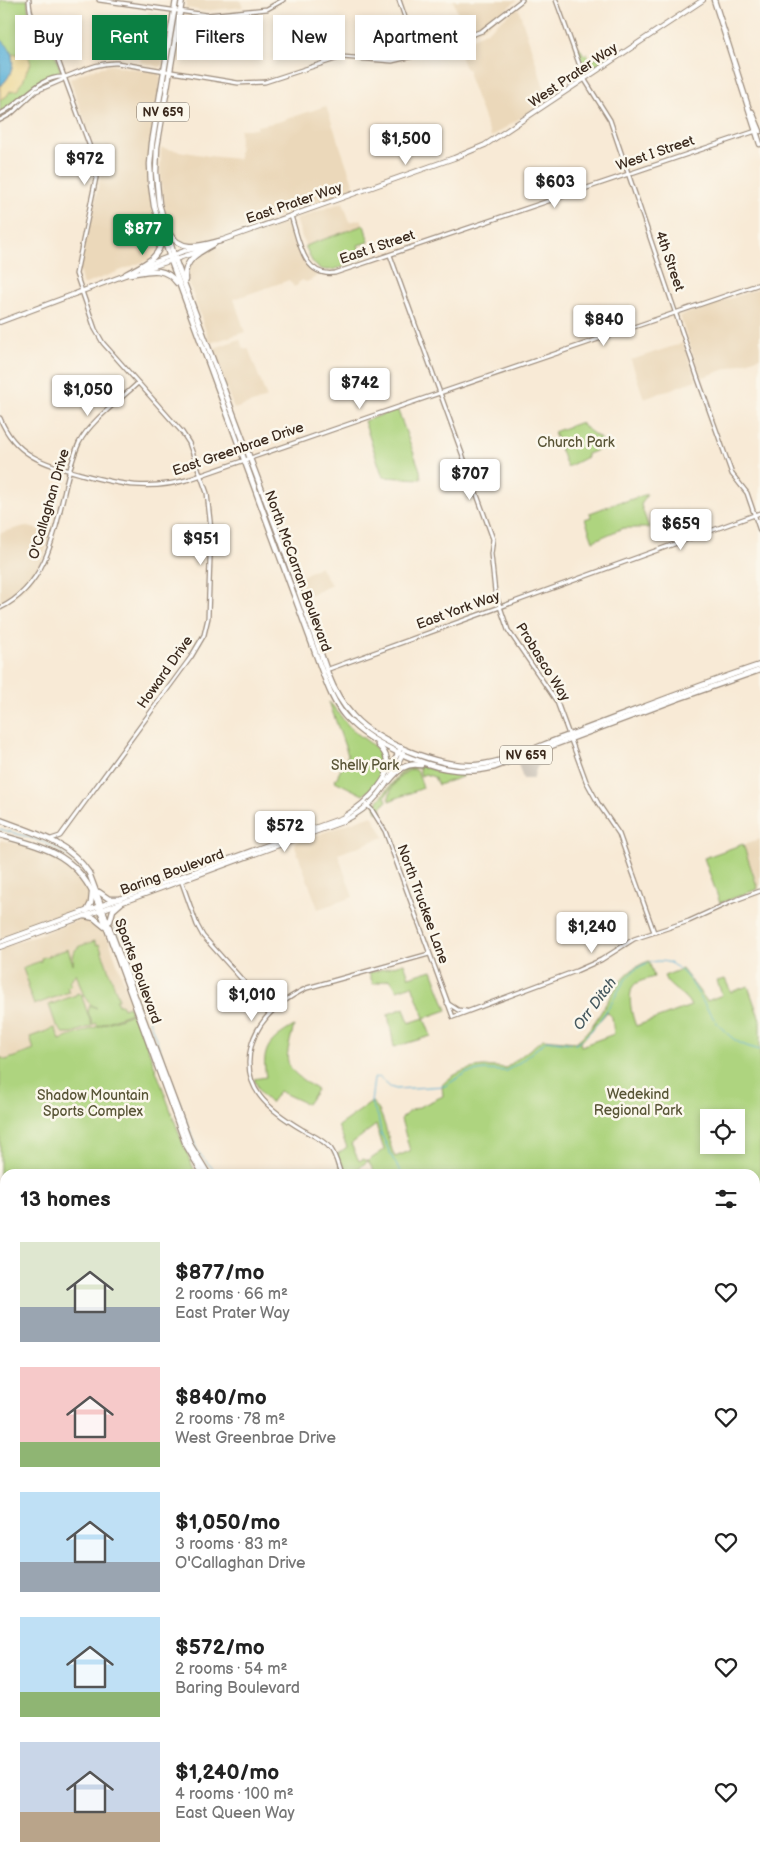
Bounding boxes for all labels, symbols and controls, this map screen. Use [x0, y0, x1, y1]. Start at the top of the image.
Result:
chip: Buy [15, 15, 82, 60]
chip: Rent [92, 15, 167, 60]
chip: Filters [177, 15, 263, 60]
chip: New [273, 15, 345, 60]
chip: Apartment [355, 15, 476, 60]
street label: West Prater Way [525, 39, 621, 111]
road number: NV 659 [137, 102, 189, 121]
pin: $1,500 [365, 124, 447, 166]
text: $1,500 [381, 130, 431, 149]
street label: West I Street [614, 131, 697, 174]
pin: $972 [55, 144, 115, 186]
text: $972 [66, 150, 104, 169]
pin: $603 [525, 166, 585, 209]
text: $603 [535, 173, 575, 192]
street label: East Prater Way [244, 178, 345, 227]
pin: $877 [113, 214, 173, 256]
text: $877 [124, 220, 162, 239]
street label: East I Street [337, 226, 418, 268]
street label: 4th Street [652, 229, 688, 294]
pin: $840 [574, 304, 634, 347]
text: $840 [584, 311, 624, 330]
pin: $742 [330, 368, 390, 410]
pin: $1,050 [47, 374, 129, 417]
text: $742 [341, 374, 379, 393]
text: $1,050 [63, 381, 113, 400]
street label: East Greenbrae Drive [170, 419, 306, 479]
park label: Church Park [537, 434, 615, 451]
street label: O'Callaghan Drive [25, 447, 73, 561]
pin: $707 [440, 458, 500, 501]
text: $707 [451, 465, 489, 484]
street label: North McCarran Boulevard [261, 488, 335, 654]
pin: $659 [651, 508, 711, 551]
text: $659 [662, 515, 700, 534]
pin: $951 [171, 524, 231, 566]
text: $951 [183, 530, 219, 549]
street label: East York Way [414, 587, 503, 633]
street label: Probasco Way [512, 620, 574, 705]
street label: Howard Drive [134, 632, 196, 712]
road number: NV 659 [500, 746, 552, 764]
park label: Shelly Park [331, 757, 399, 774]
pin: $572 [255, 810, 315, 853]
text: $572 [266, 817, 304, 836]
street label: North Truckee Lane [393, 842, 453, 966]
street label: Baring Boulevard [118, 845, 226, 899]
pin: $1,240 [551, 912, 633, 954]
street label: Sparks Boulevard [111, 916, 165, 1026]
text: $1,240 [567, 918, 617, 937]
water label: Orr Ditch [569, 974, 621, 1034]
pin: $1,010 [211, 980, 293, 1022]
text: $1,010 [228, 986, 276, 1005]
park label: Wedekind Regional Park [594, 1086, 682, 1119]
park label: Shadow Mountain Sports Complex [37, 1087, 149, 1120]
map controls [700, 1109, 745, 1154]
button: locate [700, 1109, 745, 1154]
icon: filters [712, 1185, 740, 1213]
text: 13 homes [20, 1187, 111, 1212]
text: $877/mo [175, 1260, 264, 1285]
icon: home [60, 1262, 120, 1322]
icon: heart [712, 1278, 740, 1306]
text: 2 rooms · 66 m² [175, 1285, 288, 1304]
text: East Prater Way [175, 1304, 290, 1323]
text: $840/mo [175, 1385, 267, 1410]
icon: home [60, 1387, 120, 1447]
icon: heart [712, 1403, 740, 1431]
text: 2 rooms · 78 m² [175, 1410, 285, 1429]
text: West Greenbrae Drive [175, 1429, 336, 1448]
text: $1,050/mo [175, 1510, 280, 1535]
icon: home [60, 1512, 120, 1572]
icon: heart [712, 1528, 740, 1556]
text: 3 rooms · 83 m² [175, 1535, 288, 1554]
text: O'Callaghan Drive [175, 1554, 305, 1573]
text: $572/mo [175, 1635, 265, 1660]
icon: home [60, 1637, 120, 1697]
icon: heart [712, 1653, 740, 1681]
text: 2 rooms · 54 m² [175, 1660, 287, 1679]
text: Baring Boulevard [175, 1679, 300, 1698]
text: $1,240/mo [175, 1760, 279, 1785]
icon: home [60, 1762, 120, 1822]
icon: heart [712, 1778, 740, 1806]
text: 4 rooms · 100 m² [175, 1785, 294, 1804]
text: East Queen Way [175, 1804, 295, 1823]

